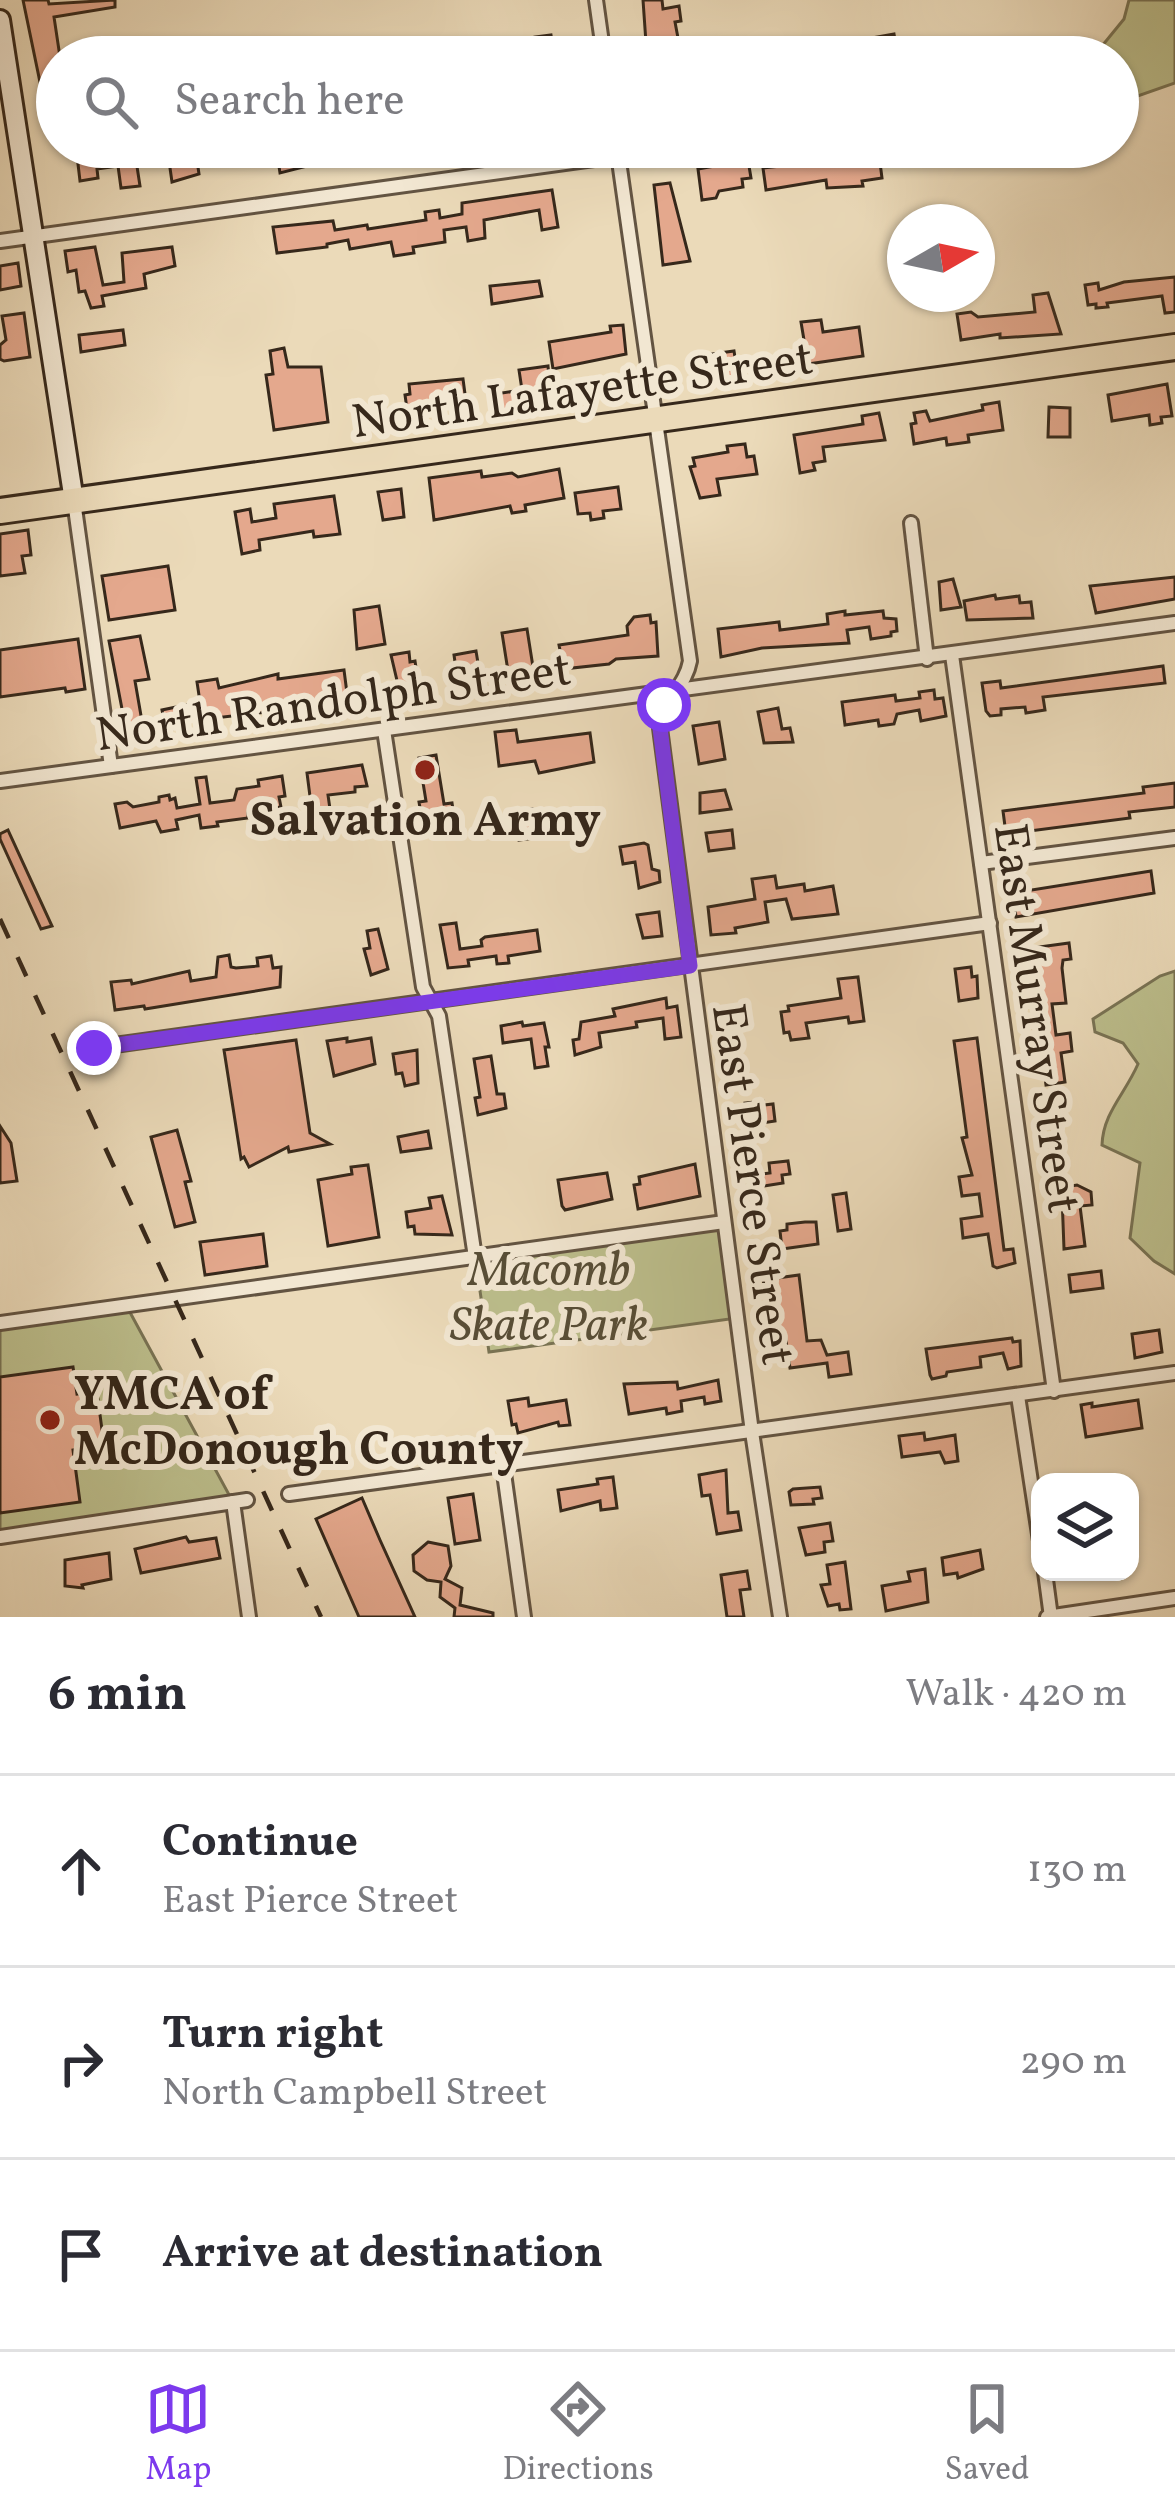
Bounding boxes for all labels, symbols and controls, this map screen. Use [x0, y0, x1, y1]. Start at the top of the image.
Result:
search box [36, 36, 1139, 168]
icon: search [78, 69, 144, 135]
text: Search here [174, 71, 405, 134]
north arrow [887, 204, 995, 312]
street label: North Lafayette Street [348, 327, 818, 458]
street label: North Randolph Street [92, 638, 576, 771]
route start [637, 678, 691, 732]
marker: Salvation Army [412, 757, 438, 783]
place label: Salvation Army [249, 789, 601, 856]
street label: East Murray Street [974, 819, 1095, 1218]
street label: East Pierce Street [692, 999, 809, 1370]
route end [67, 1021, 121, 1075]
park label: Macomb Skate Park [450, 1239, 648, 1361]
place label: YMCA of McDonough County [74, 1363, 523, 1485]
marker: YMCA of McDonough County [37, 1407, 63, 1433]
map controls [1031, 1473, 1139, 1581]
button: layers [1031, 1473, 1139, 1581]
text: 6 min [48, 1660, 187, 1731]
text: Walk · 420 m [905, 1668, 1127, 1722]
text: Continue [162, 1812, 358, 1875]
icon: ahead [48, 1838, 114, 1904]
text: 130 m [1027, 1844, 1127, 1898]
text: East Pierce Street [162, 1875, 458, 1929]
text: Turn right [162, 2004, 383, 2067]
icon: right [48, 2030, 114, 2096]
text: 290 m [1020, 2036, 1127, 2090]
text: North Campbell Street [162, 2067, 547, 2121]
icon: arrive [48, 2222, 114, 2288]
text: Arrive at destination [162, 2223, 603, 2286]
tab: Map [145, 2376, 212, 2494]
tab: Directions [502, 2376, 654, 2494]
tab: Saved [945, 2376, 1030, 2494]

